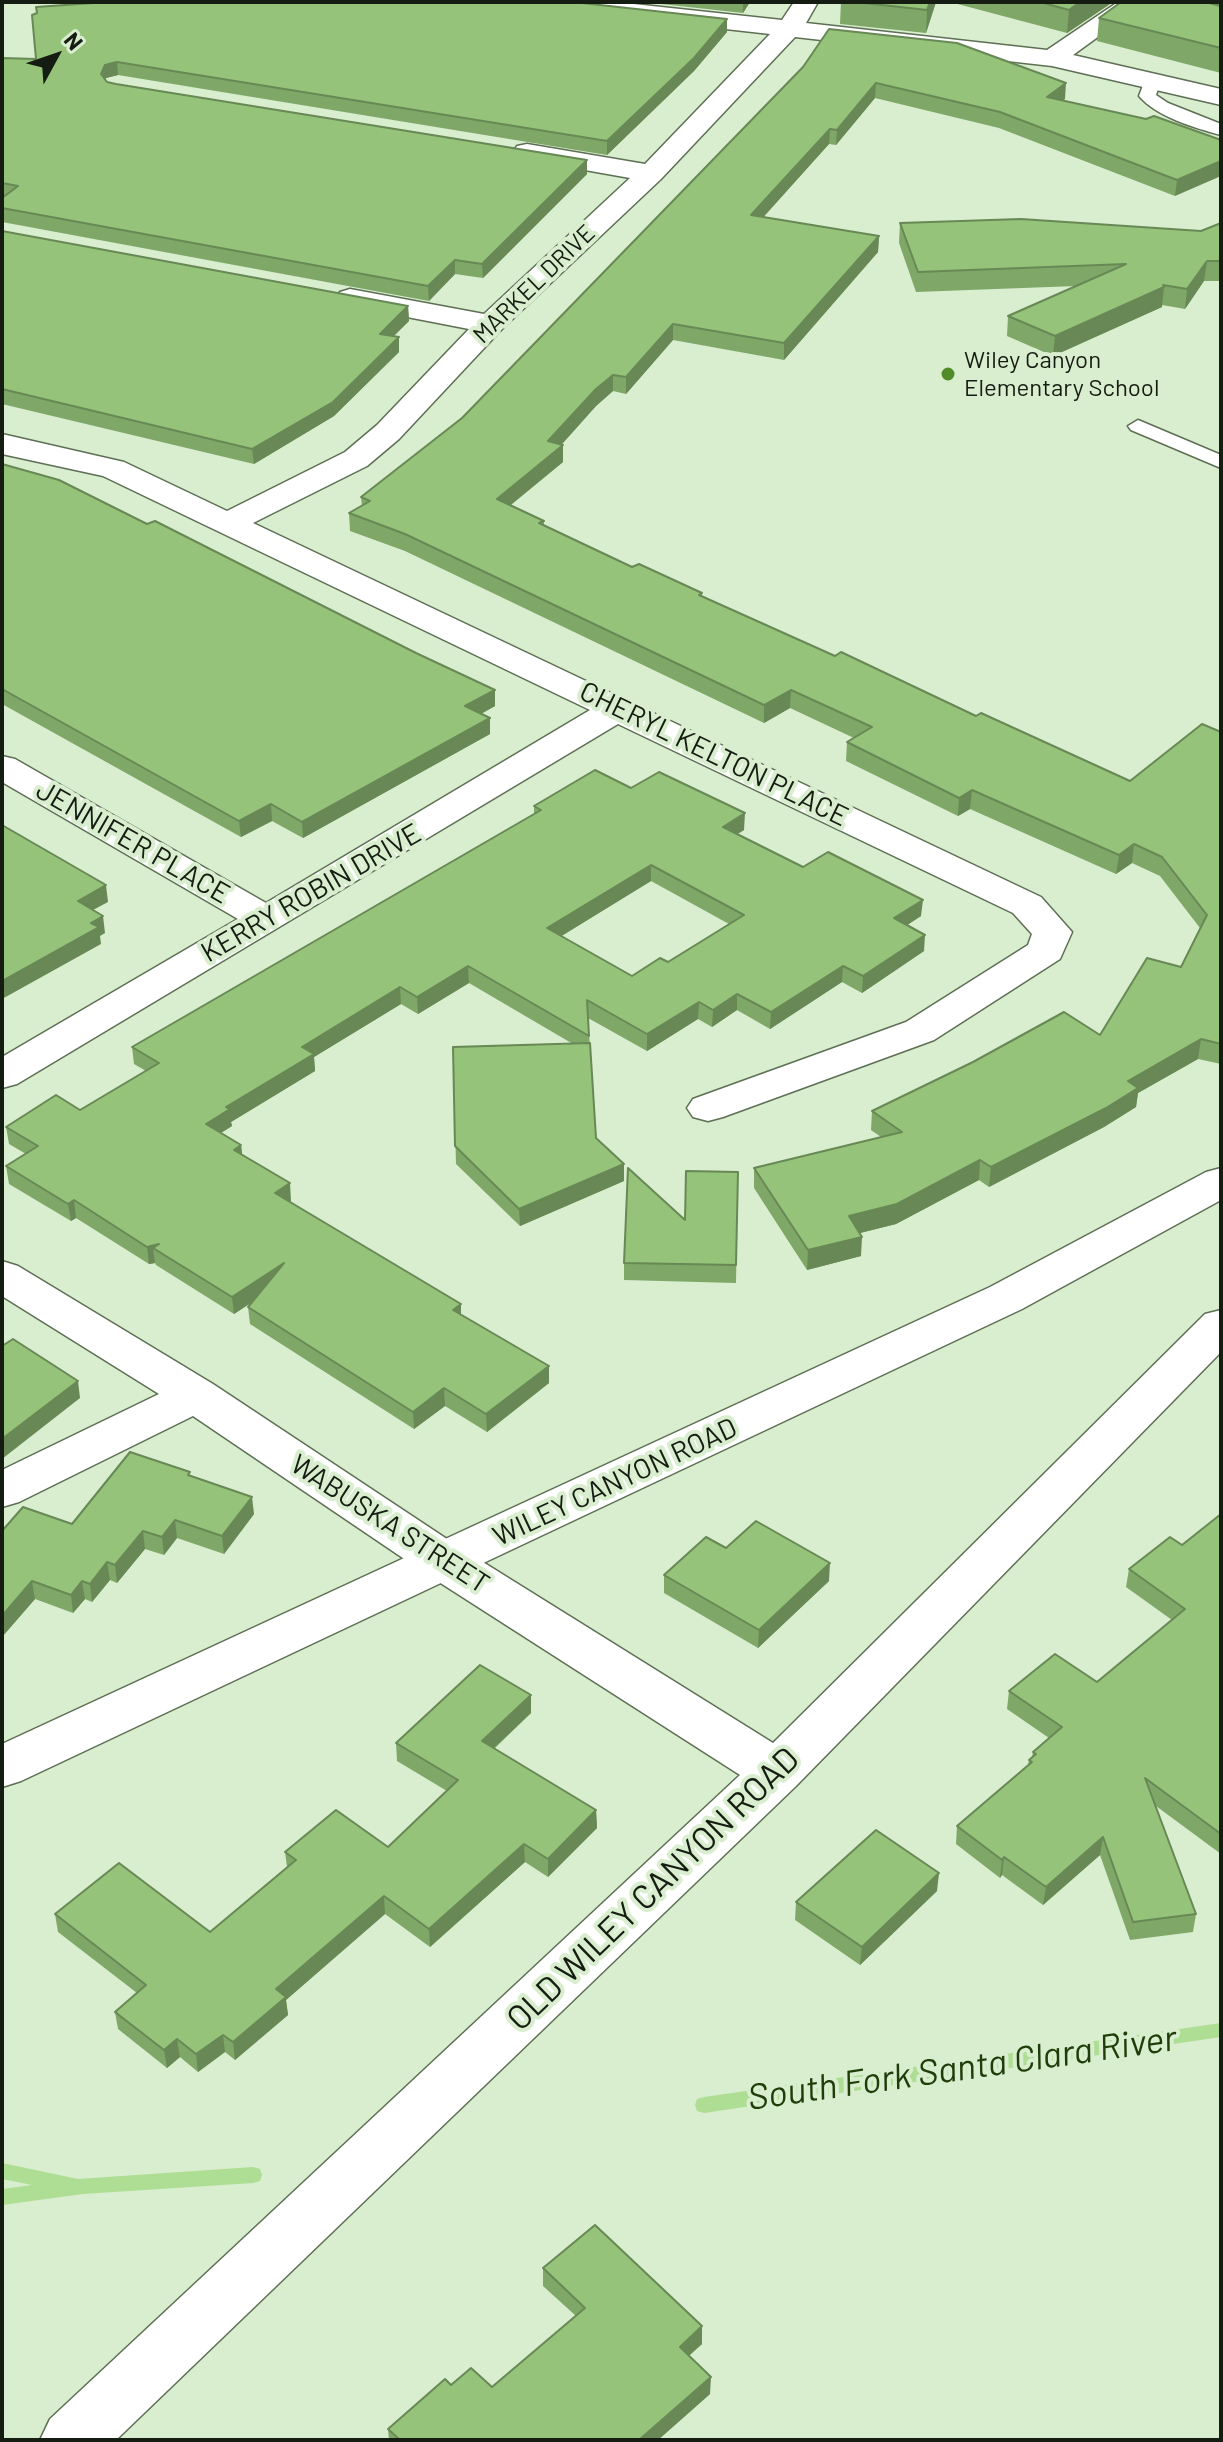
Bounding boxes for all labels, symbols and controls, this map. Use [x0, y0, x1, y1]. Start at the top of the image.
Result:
north arrow [16, 16, 96, 96]
text: N [60, 27, 89, 55]
street label: MARKEL DRIVE [467, 219, 601, 349]
place label: Wiley Canyon Elementary School [964, 346, 1159, 402]
marker: Wiley Canyon Elementary School [939, 365, 957, 383]
street label: CHERYL KELTON PLACE [574, 674, 854, 834]
street label: JENNIFER PLACE [30, 773, 236, 911]
street label: KERRY ROBIN DRIVE [195, 816, 427, 970]
street label: WILEY CANYON ROAD [488, 1411, 742, 1553]
street label: WABUSKA STREET [284, 1447, 496, 1601]
street label: OLD WILEY CANYON ROAD [499, 1739, 807, 2039]
water label: South Fork Santa Clara River [745, 2017, 1179, 2119]

